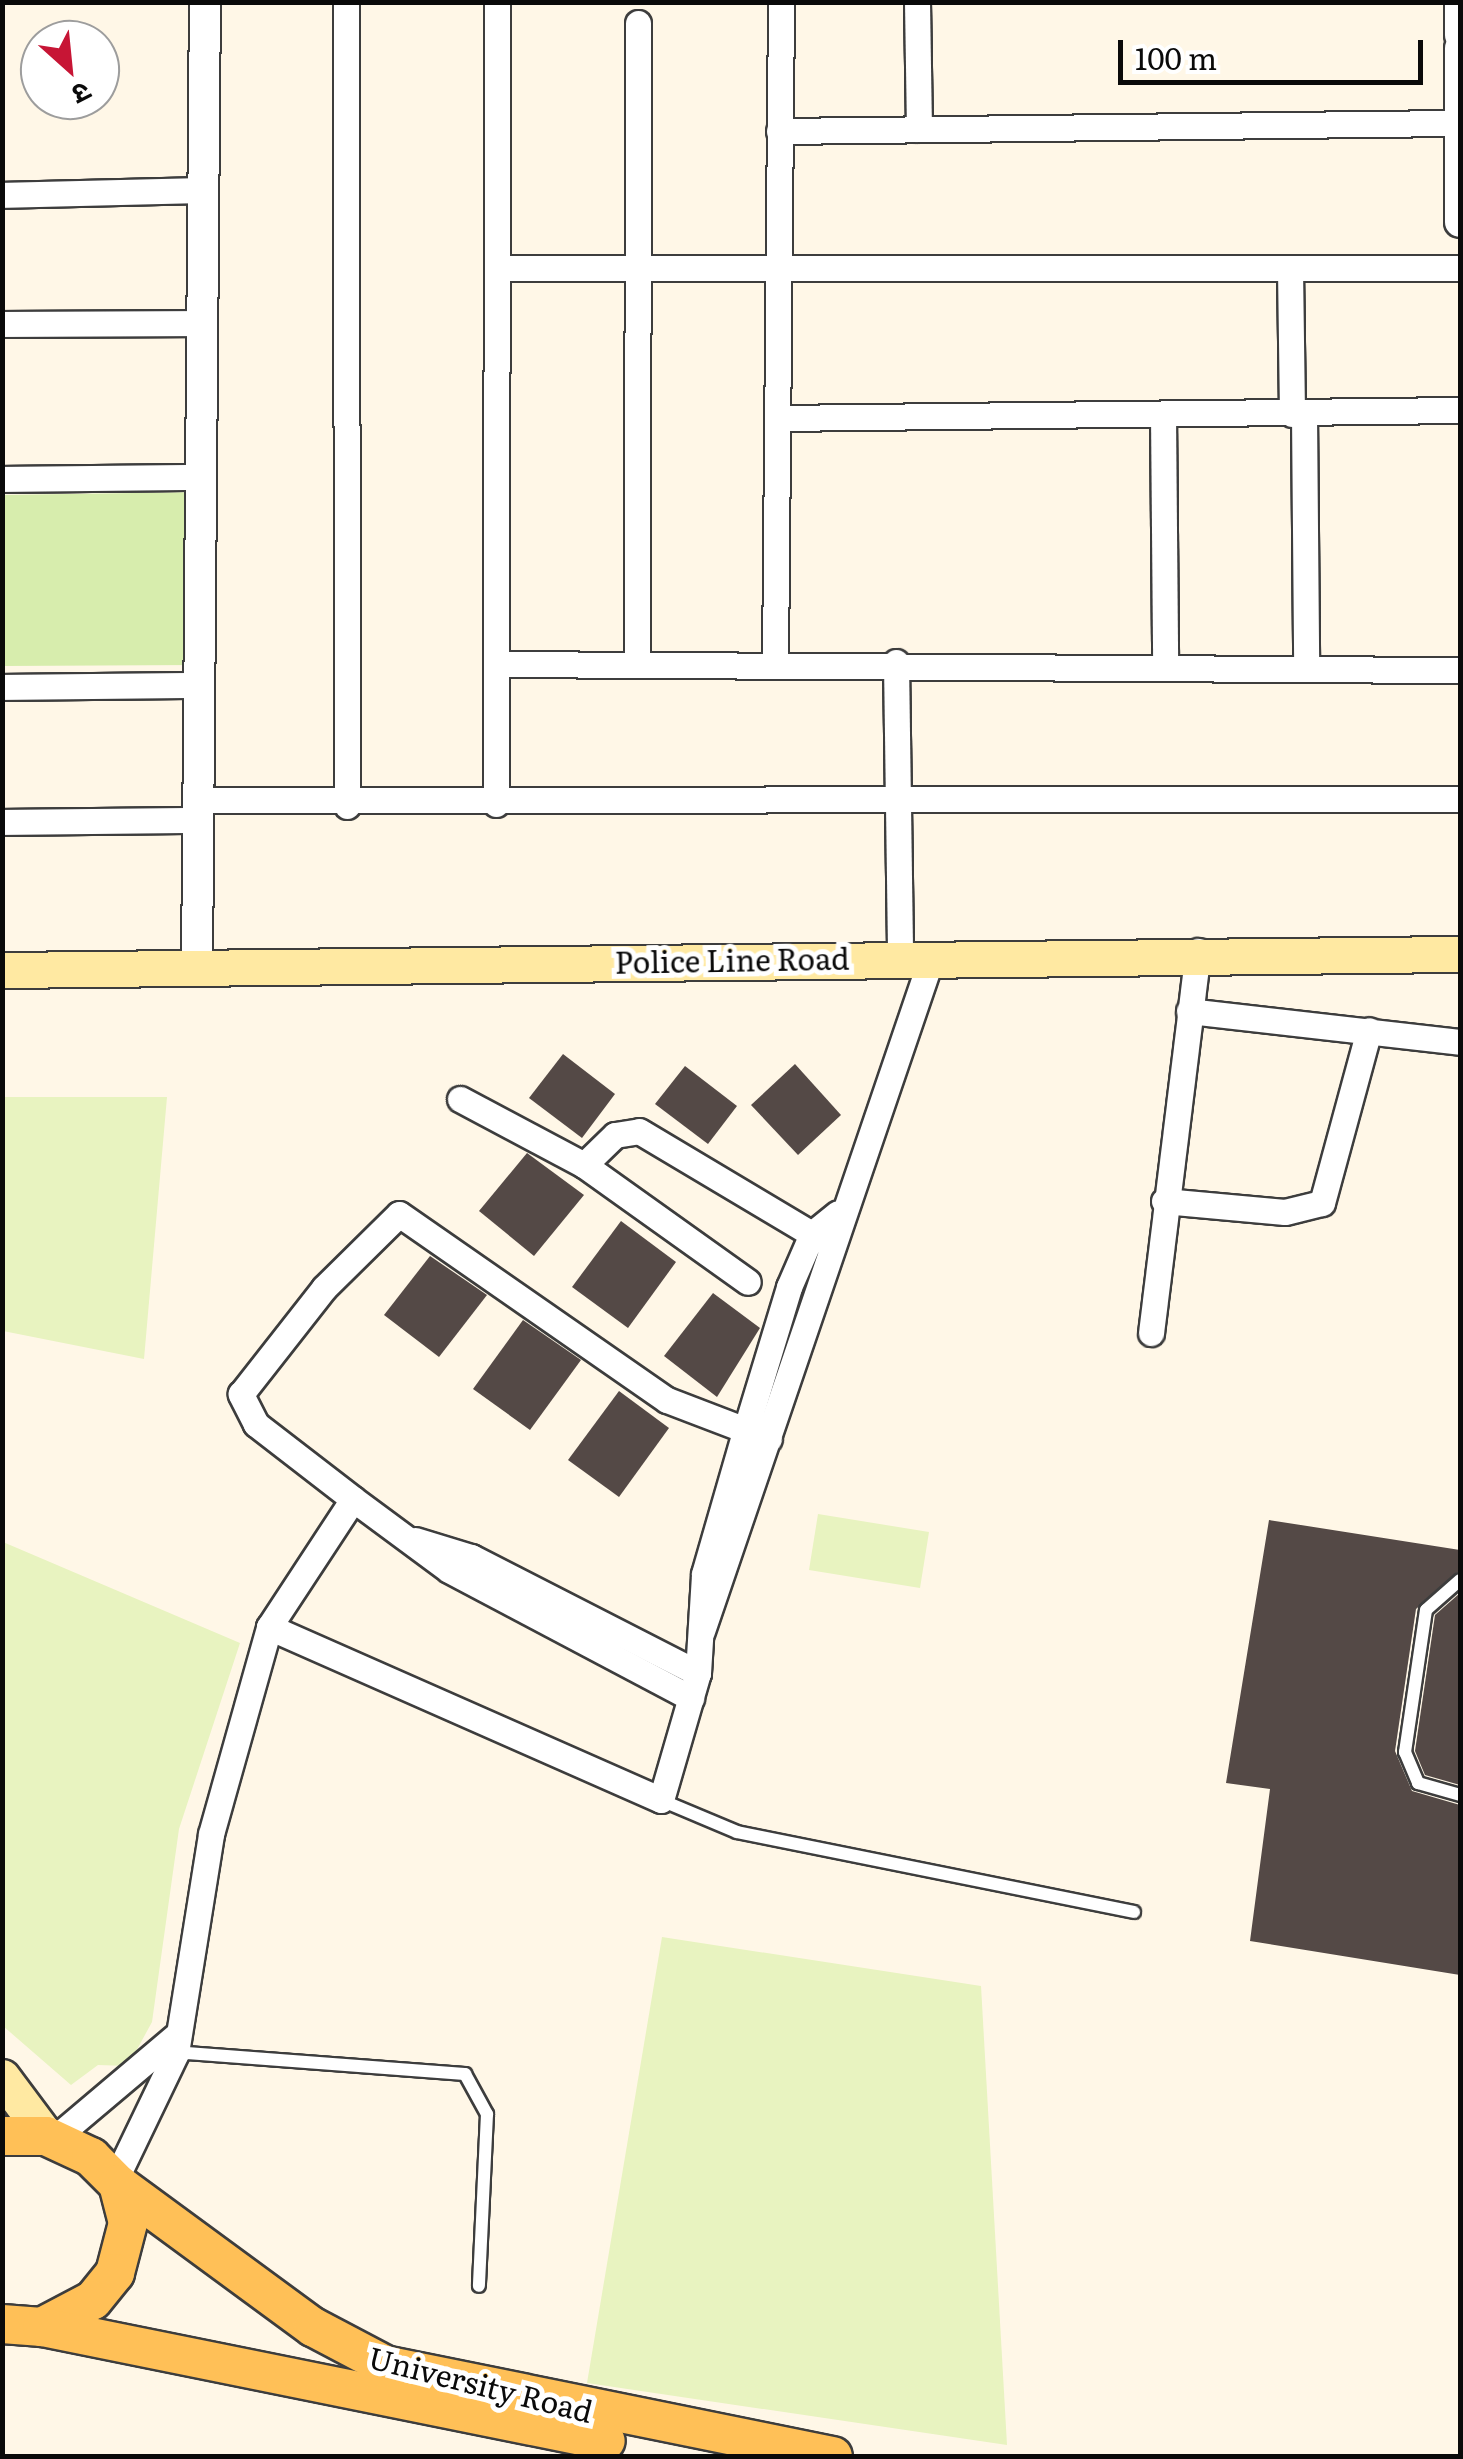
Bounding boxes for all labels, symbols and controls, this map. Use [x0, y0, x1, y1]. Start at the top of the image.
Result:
north arrow [20, 20, 120, 120]
scale bar [1123, 20, 1428, 82]
text: 100 m [1135, 35, 1217, 79]
text: उ [66, 73, 100, 117]
street label: Police Line Road [614, 939, 850, 979]
street label: University Road [365, 2338, 597, 2428]

